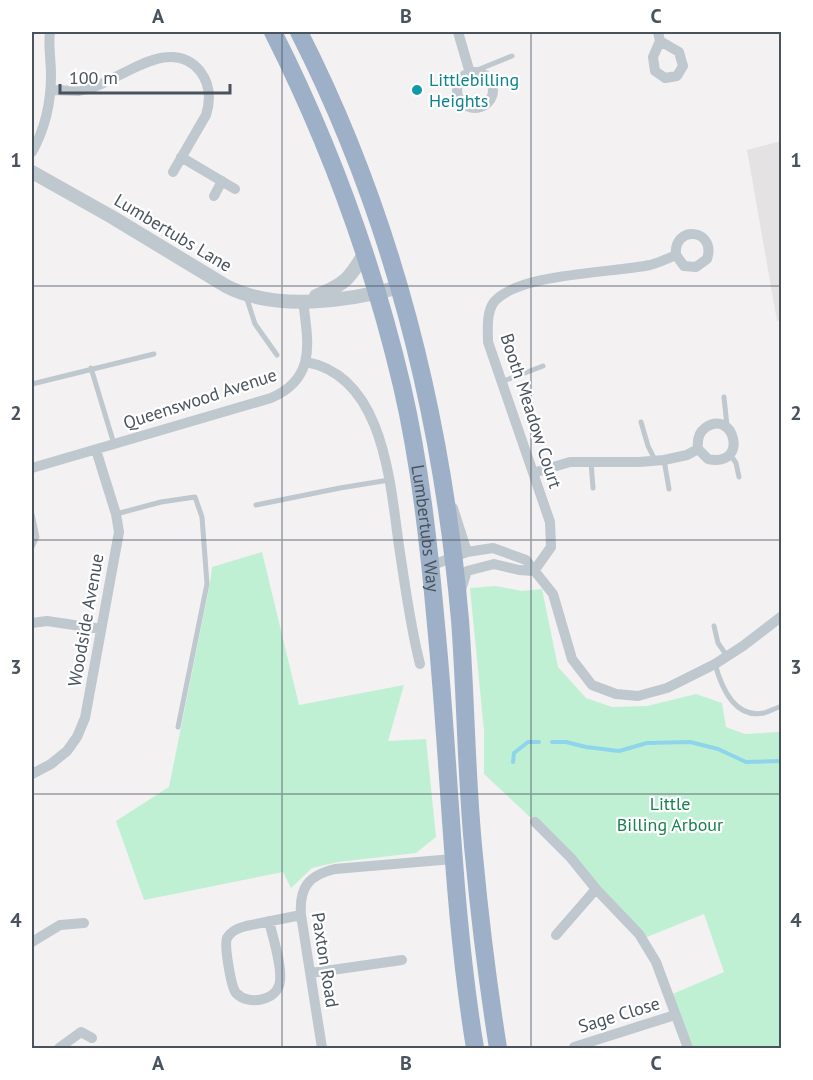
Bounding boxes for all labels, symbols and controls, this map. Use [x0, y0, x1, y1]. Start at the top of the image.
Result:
text: A [152, 3, 165, 29]
text: B [400, 3, 412, 29]
text: C [650, 3, 662, 29]
scale bar [60, 57, 230, 95]
text: 100 m [69, 66, 118, 89]
place label: Littlebilling Heights [429, 68, 519, 112]
marker: Littlebilling Heights [410, 83, 424, 97]
text: 1 [10, 147, 22, 173]
text: 1 [790, 147, 802, 173]
street label: Lumbertubs Lane [110, 188, 236, 277]
street label: Booth Meadow Court [496, 331, 567, 491]
street label: Queenswood Avenue [120, 363, 279, 434]
text: 2 [10, 400, 22, 426]
text: 2 [790, 400, 802, 426]
street label: Lumbertubs Way [406, 463, 445, 594]
street label: Woodside Avenue [62, 552, 109, 688]
text: 3 [10, 654, 22, 680]
text: 3 [790, 654, 802, 680]
park label: Little Billing Arbour [617, 792, 723, 836]
text: 4 [10, 907, 22, 933]
text: 4 [790, 907, 802, 933]
street label: Paxton Road [307, 911, 344, 1009]
street label: Sage Close [575, 991, 662, 1038]
text: A [152, 1050, 165, 1076]
text: B [400, 1050, 412, 1076]
text: C [650, 1050, 662, 1076]

